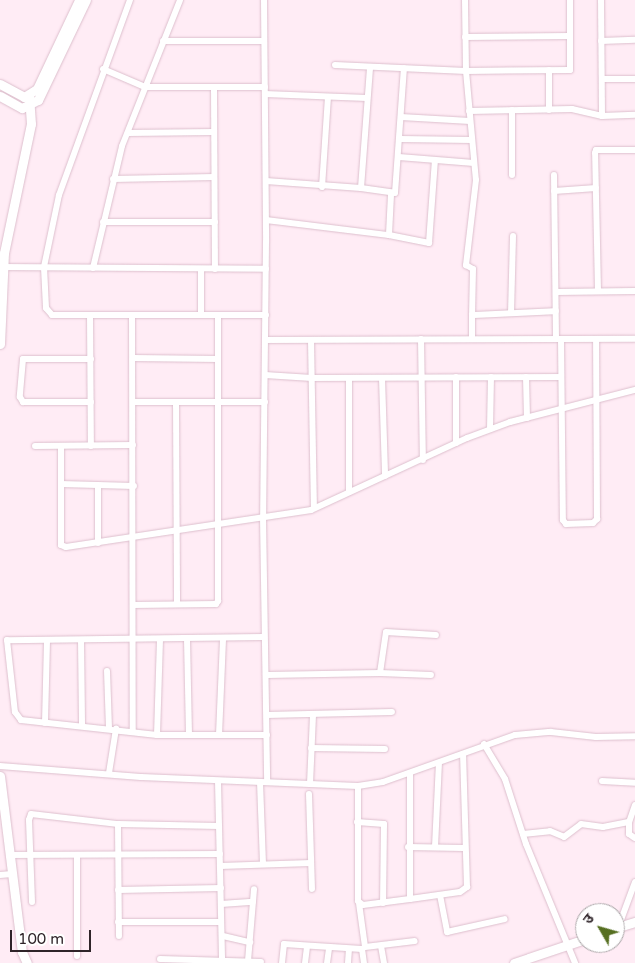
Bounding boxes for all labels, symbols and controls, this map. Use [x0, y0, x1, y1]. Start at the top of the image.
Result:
north arrow [575, 903, 625, 953]
text: उ [579, 911, 598, 928]
scale bar [12, 920, 94, 952]
text: 100 m [18, 930, 64, 948]

